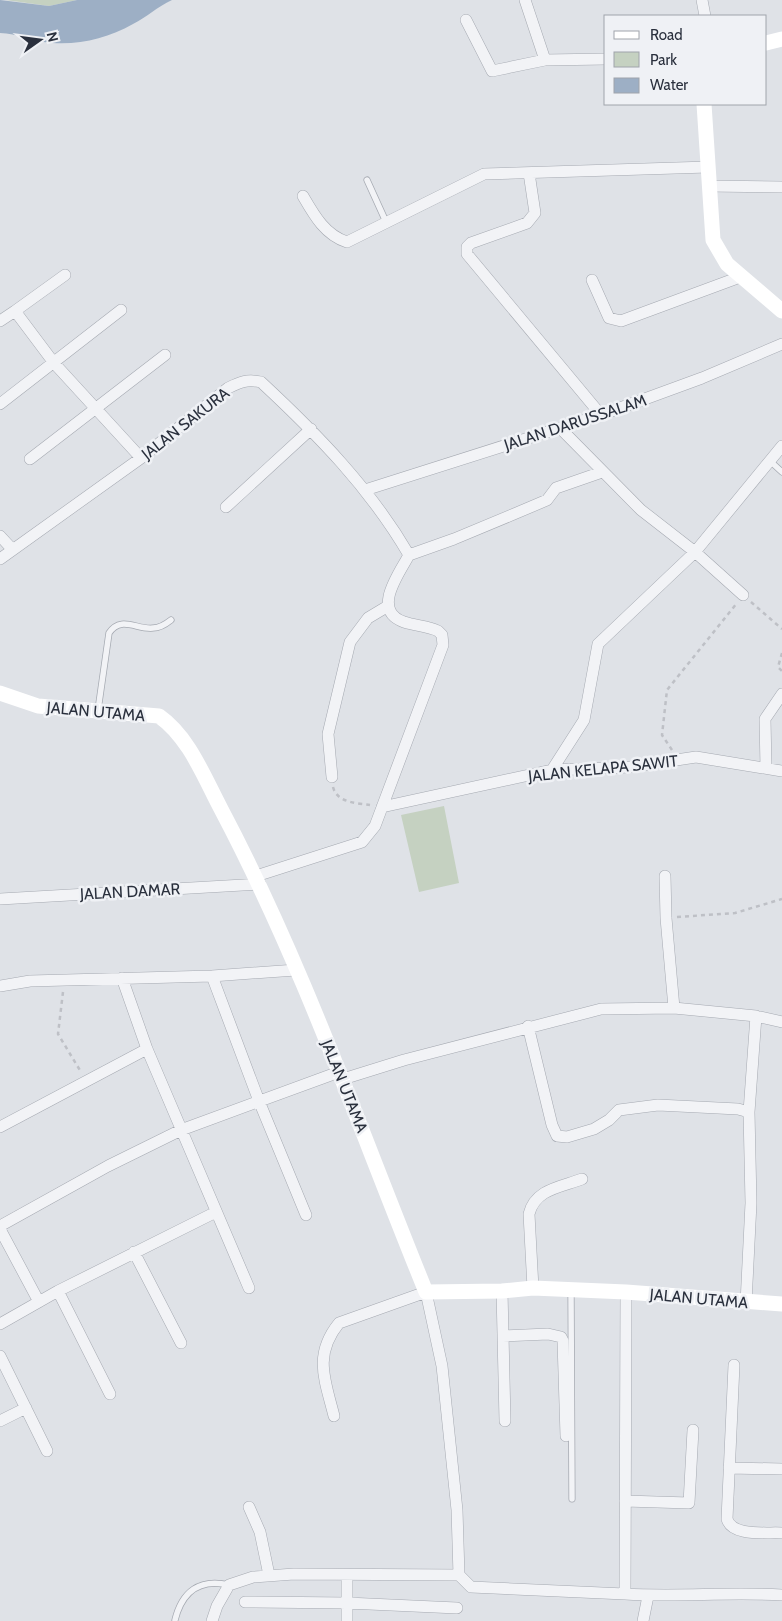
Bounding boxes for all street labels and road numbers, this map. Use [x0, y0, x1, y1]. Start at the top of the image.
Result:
street label: JALAN SAKURA [137, 383, 233, 464]
street label: JALAN DARUSSALAM [501, 390, 649, 455]
street label: JALAN UTAMA [45, 698, 146, 725]
street label: JALAN KELAPA SAWIT [526, 751, 679, 786]
street label: JALAN DAMAR [78, 879, 181, 904]
street label: JALAN UTAMA [317, 1036, 372, 1136]
street label: JALAN UTAMA [648, 1285, 749, 1312]

